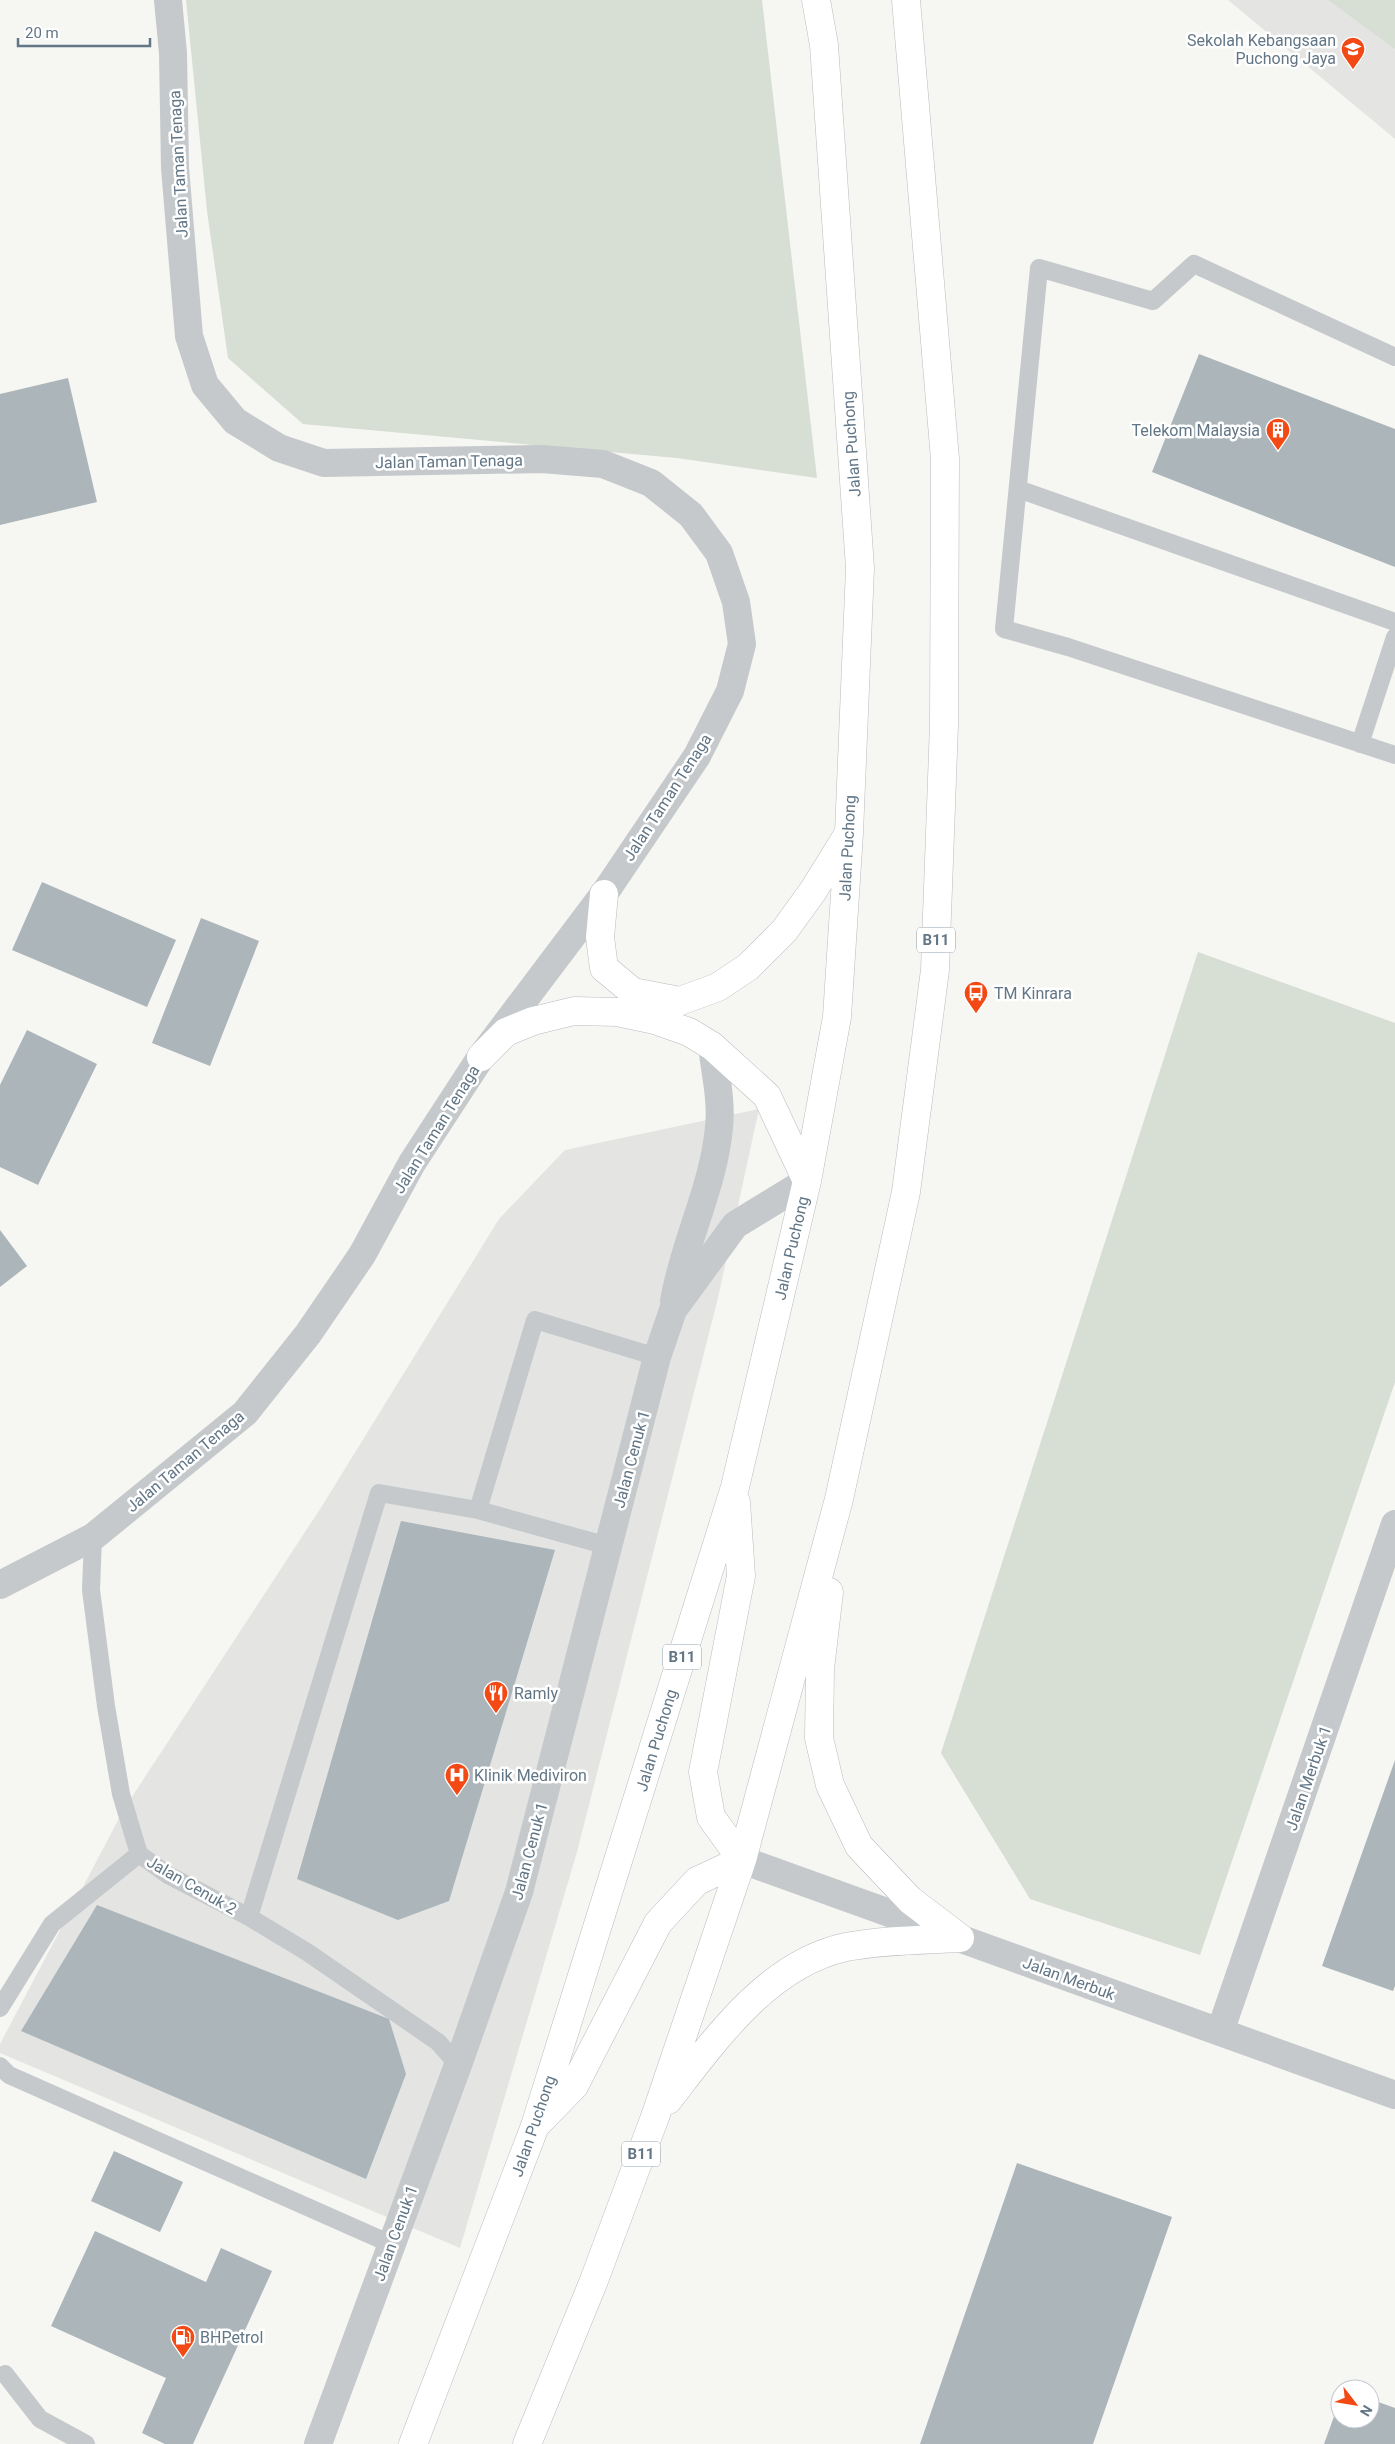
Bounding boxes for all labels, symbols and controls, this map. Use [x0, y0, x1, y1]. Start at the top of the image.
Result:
scale bar [18, 15, 150, 47]
text: 20 m [25, 24, 59, 42]
place label: Sekolah Kebangsaan Puchong Jaya [1187, 31, 1336, 68]
school or university icon: Sekolah Kebangsaan Puchong Jaya [1340, 36, 1366, 70]
street label: Jalan Taman Tenaga [165, 90, 192, 238]
street label: Jalan Puchong [838, 390, 865, 497]
building icon: Telekom Malaysia [1265, 417, 1291, 451]
place label: Telekom Malaysia [1132, 421, 1260, 440]
street label: Jalan Taman Tenaga [375, 451, 523, 472]
street label: Jalan Taman Tenaga [619, 730, 716, 864]
street label: Jalan Puchong [835, 795, 860, 901]
road number: B11 [917, 928, 955, 952]
bus stop icon: TM Kinrara [963, 980, 989, 1014]
place label: TM Kinrara [994, 984, 1072, 1003]
street label: Jalan Taman Tenaga [389, 1062, 484, 1197]
street label: Jalan Puchong [770, 1194, 813, 1302]
street label: Jalan Taman Tenaga [123, 1407, 248, 1516]
street label: Jalan Cenuk 1 [609, 1408, 654, 1510]
road number: B11 [663, 1644, 701, 1670]
restaurant icon: Ramly [483, 1680, 509, 1714]
place label: Ramly [514, 1684, 558, 1703]
street label: Jalan Puchong [632, 1687, 681, 1794]
street label: Jalan Merbuk 1 [1282, 1723, 1335, 1833]
hospital icon: Klinik Mediviron [444, 1762, 470, 1796]
place label: Klinik Mediviron [474, 1766, 587, 1785]
street label: Jalan Cenuk 1 [507, 1800, 552, 1902]
street label: Jalan Cenuk 2 [143, 1852, 240, 1919]
street label: Jalan Merbuk [1020, 1953, 1118, 2004]
street label: Jalan Puchong [507, 2073, 560, 2179]
road number: B11 [622, 2142, 660, 2166]
street label: Jalan Cenuk 1 [369, 2183, 422, 2284]
fuel station icon: BHPetrol [170, 2324, 196, 2358]
place label: BHPetrol [200, 2328, 263, 2347]
north arrow [1330, 2379, 1380, 2429]
text: N [1357, 2402, 1376, 2419]

